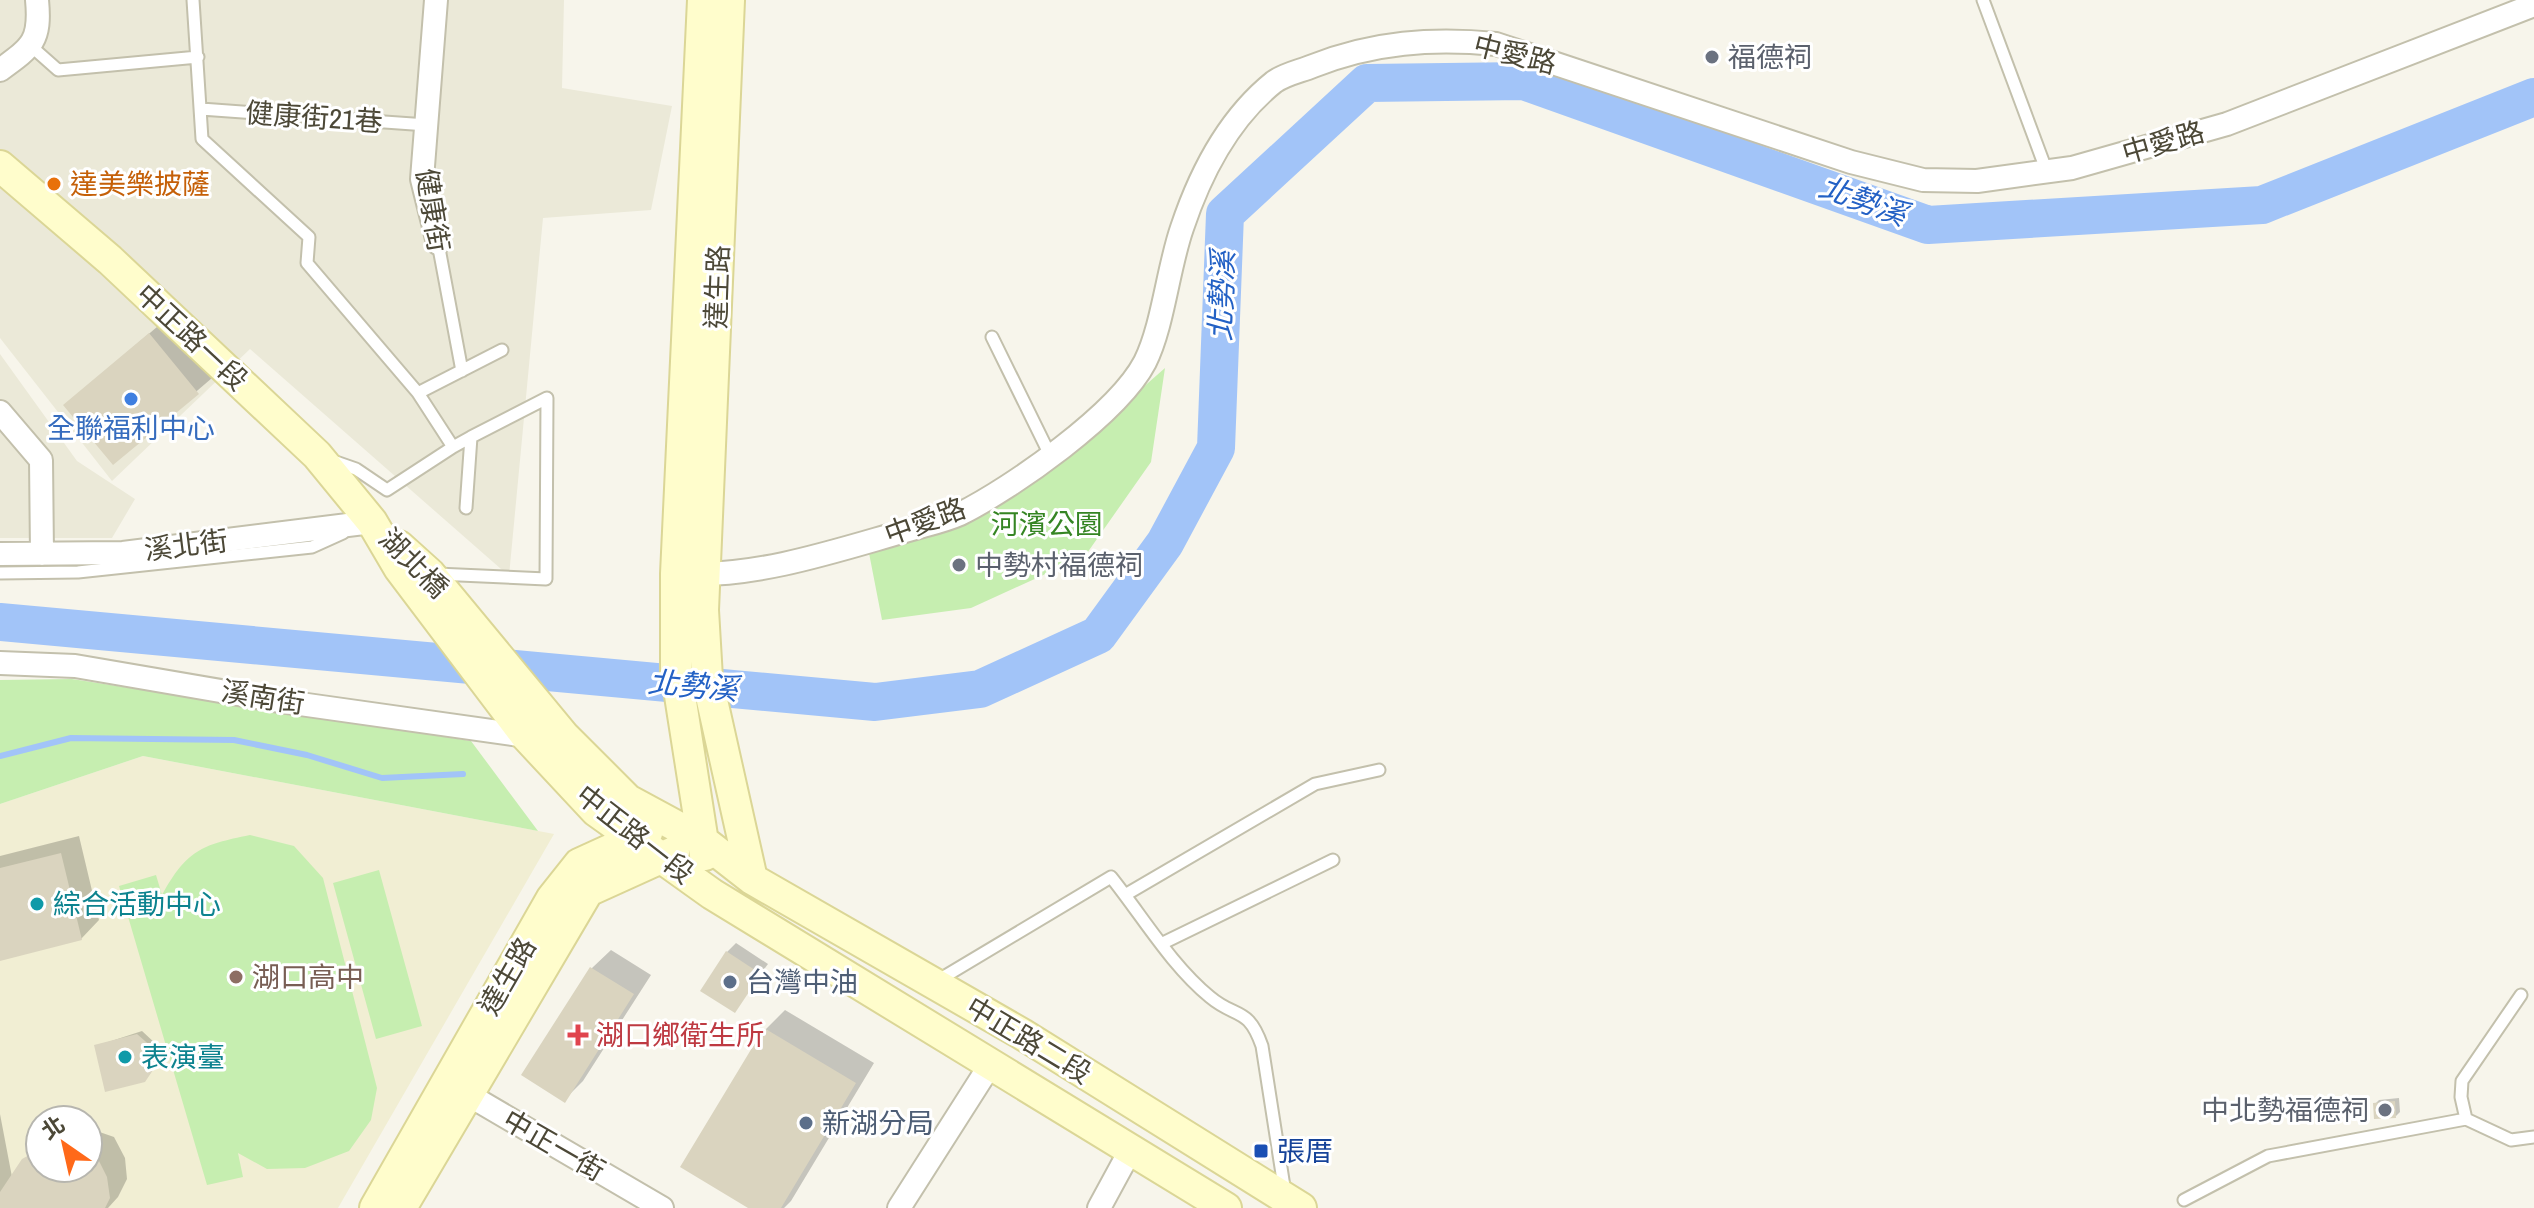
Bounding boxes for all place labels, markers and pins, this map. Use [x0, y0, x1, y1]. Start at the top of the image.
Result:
place label: 福德祠 [1728, 38, 1812, 76]
marker: 福德祠 [1703, 48, 1721, 66]
place label: 達美樂披薩 [70, 165, 210, 203]
marker: 達美樂披薩 [45, 175, 63, 193]
marker: 全聯福利中心 [122, 390, 140, 408]
place label: 全聯福利中心 [47, 409, 215, 447]
place label: 中勢村福德祠 [975, 546, 1143, 584]
marker: 中勢村福德祠 [950, 556, 968, 574]
place label: 綜合活動中心 [53, 885, 221, 923]
marker: 綜合活動中心 [28, 895, 46, 913]
place label: 湖口高中 [252, 958, 364, 996]
place label: 台灣中油 [746, 963, 858, 1001]
marker: 湖口高中 [227, 968, 245, 986]
marker: 台灣中油 [721, 973, 739, 991]
place label: 湖口鄉衛生所 [596, 1016, 764, 1054]
marker: 湖口鄉衛生所 [567, 1024, 589, 1046]
place label: 表演臺 [141, 1038, 225, 1076]
marker: 表演臺 [116, 1048, 134, 1066]
place label: 中北勢福德祠 [2201, 1091, 2369, 1129]
marker: 中北勢福德祠 [2376, 1101, 2394, 1119]
place label: 新湖分局 [822, 1104, 934, 1142]
marker: 新湖分局 [797, 1114, 815, 1132]
place label: 張厝 [1277, 1132, 1333, 1170]
marker: 張厝 [1252, 1142, 1270, 1160]

